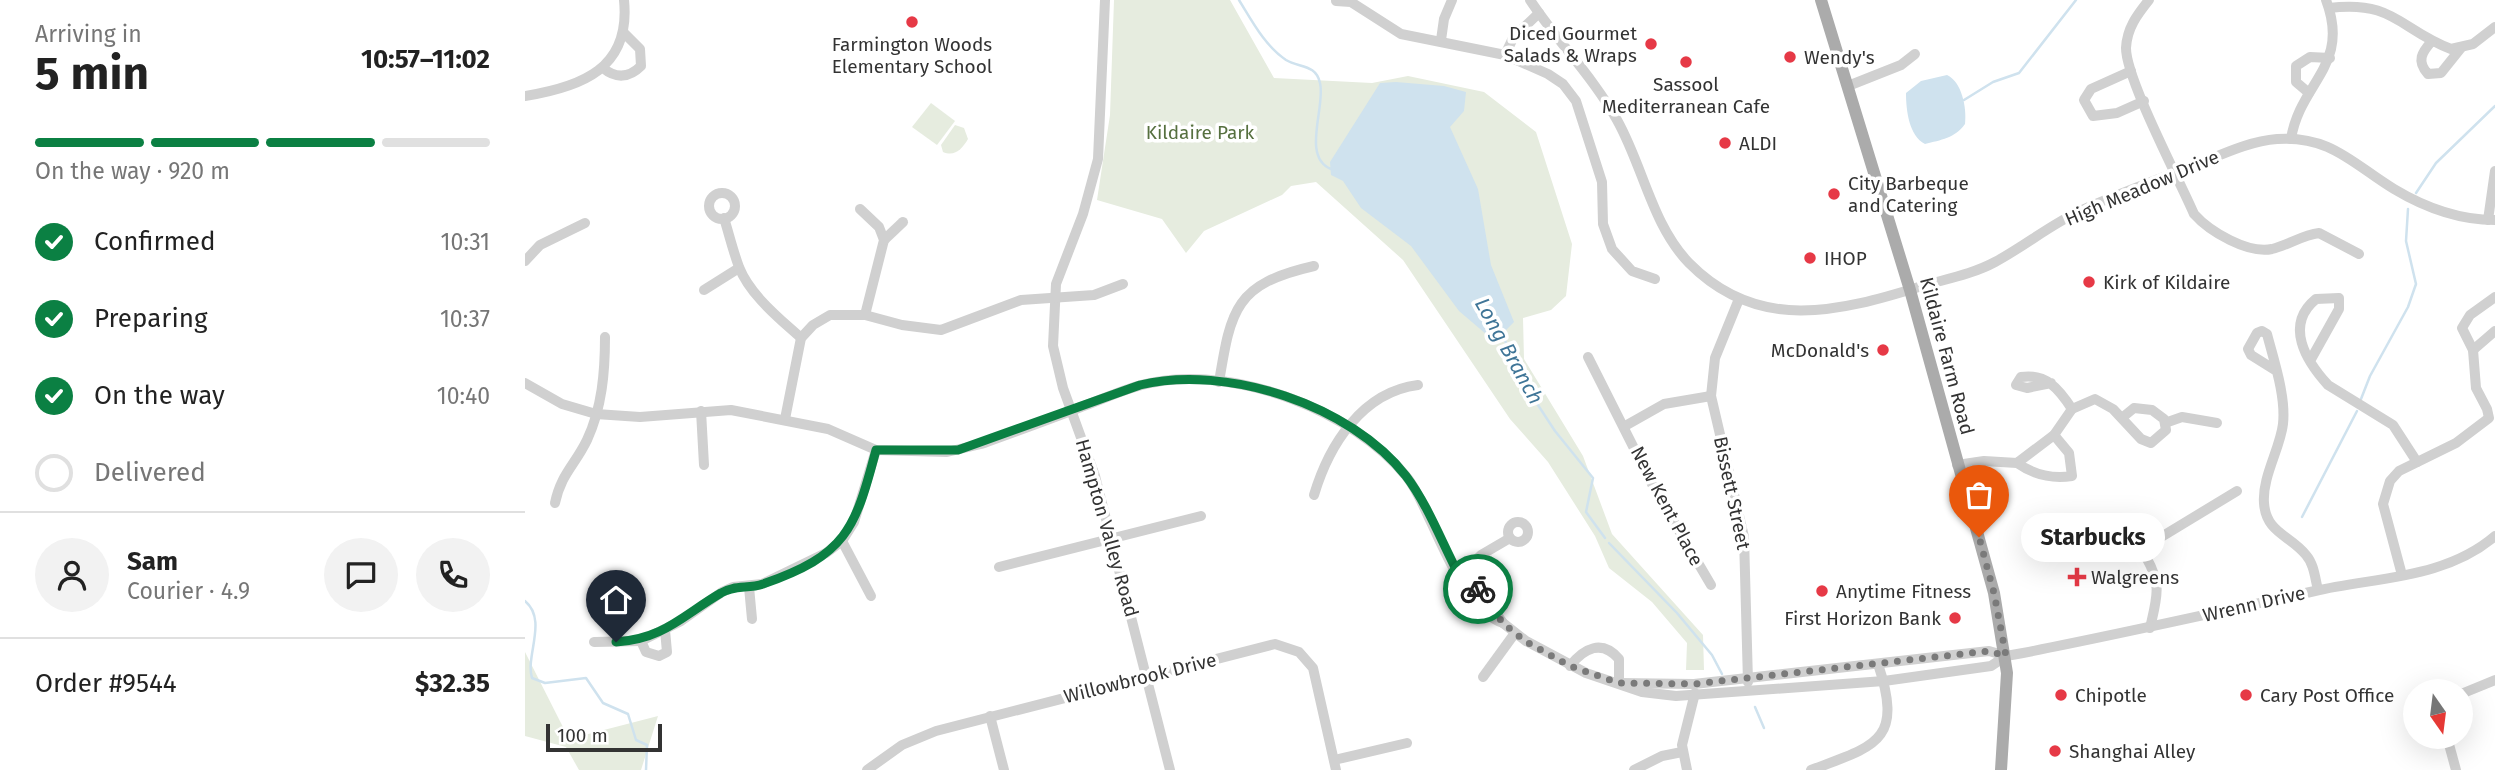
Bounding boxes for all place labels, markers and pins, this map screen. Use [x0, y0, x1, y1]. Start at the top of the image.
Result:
marker: Farmington Woods Elementary School [904, 14, 920, 30]
place label: Diced Gourmet Salads & Wraps [1504, 22, 1637, 67]
place label: Farmington Woods Elementary School [832, 33, 993, 78]
marker: Diced Gourmet Salads & Wraps [1643, 36, 1659, 52]
place label: Wendy's [1804, 46, 1875, 69]
marker: Wendy's [1782, 49, 1798, 65]
marker: Sassool Mediterranean Cafe [1678, 54, 1694, 70]
place label: Sassool Mediterranean Cafe [1602, 73, 1770, 118]
place label: ALDI [1739, 132, 1777, 155]
marker: ALDI [1717, 135, 1733, 151]
place label: City Barbeque and Catering [1848, 172, 1969, 217]
marker: City Barbeque and Catering [1826, 186, 1842, 202]
place label: IHOP [1824, 247, 1867, 270]
marker: IHOP [1802, 250, 1818, 266]
place label: Kirk of Kildaire [2103, 271, 2230, 294]
marker: Kirk of Kildaire [2081, 274, 2097, 290]
place label: McDonald's [1771, 339, 1869, 362]
marker: McDonald's [1875, 342, 1891, 358]
pin [1949, 465, 2009, 537]
callout: Starbucks [2021, 512, 2165, 562]
place label: Walgreens [2091, 566, 2179, 589]
marker: Walgreens [2069, 569, 2085, 585]
pin [586, 570, 646, 642]
place label: Anytime Fitness [1836, 580, 1971, 603]
marker: Anytime Fitness [1814, 583, 1830, 599]
place label: First Horizon Bank [1784, 607, 1941, 630]
marker: First Horizon Bank [1947, 610, 1963, 626]
place label: Chipotle [2075, 684, 2147, 707]
place label: Cary Post Office [2260, 684, 2394, 707]
marker: Chipotle [2053, 687, 2069, 703]
marker: Cary Post Office [2238, 687, 2254, 703]
place label: Shanghai Alley [2069, 740, 2196, 763]
marker: Shanghai Alley [2047, 743, 2063, 759]

